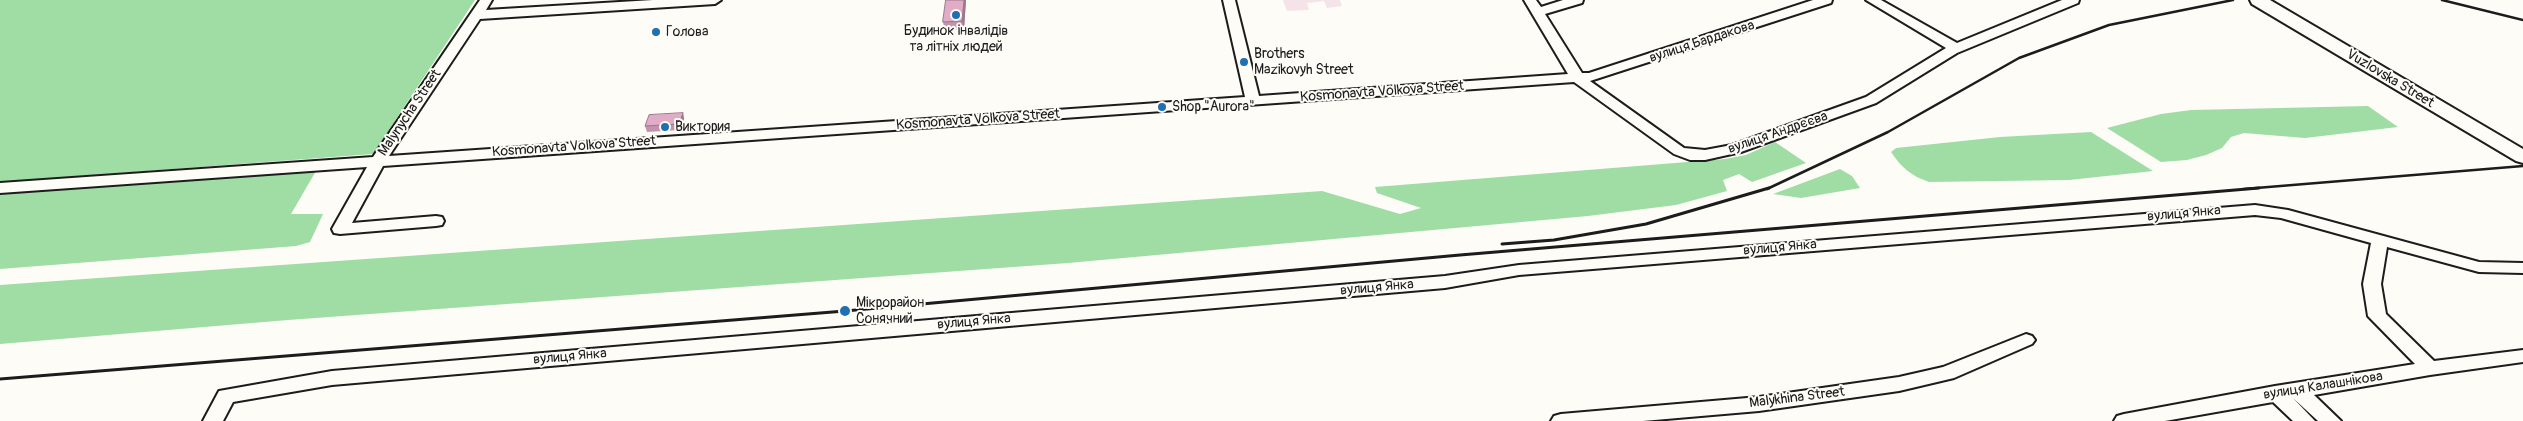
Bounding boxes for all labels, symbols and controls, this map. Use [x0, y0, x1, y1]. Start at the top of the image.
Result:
marker: Будинок інвалідів та літніх людей [950, 9, 962, 21]
street label: вулиця Бардакова [1647, 17, 1757, 67]
place label: Будинок інвалідів та літніх людей [904, 23, 1008, 56]
place label: Голова [666, 24, 709, 40]
marker: Голова [650, 26, 662, 38]
place label: Brothers Mazikovyh Street [1254, 46, 1354, 78]
street label: Vuzlovska Street [2343, 46, 2437, 112]
marker: Brothers Mazikovyh Street [1238, 56, 1250, 68]
street label: Malynycha Street [375, 67, 445, 159]
street label: Kosmonavta Volkova Street [1299, 78, 1465, 106]
place label: Shop "Aurora" [1172, 99, 1255, 115]
marker: Shop "Aurora" [1156, 101, 1168, 113]
street label: Kosmonavta Volkova Street [895, 106, 1061, 134]
street label: вулиця Андрєєва [1726, 108, 1830, 158]
place label: Виктория [675, 119, 730, 135]
marker: Виктория [659, 121, 671, 133]
street label: Kosmonavta Volkova Street [491, 133, 657, 161]
street label: вулиця Янка [2147, 202, 2221, 226]
street label: вулиця Янка [1743, 236, 1817, 260]
street label: вулиця Янка [1340, 276, 1414, 300]
place label: Мікрорайон Сонячний [856, 295, 924, 328]
marker: Мікрорайон Сонячний [838, 304, 852, 318]
street label: вулиця Янка [937, 310, 1011, 334]
street label: вулиця Янка [533, 345, 607, 369]
street label: вулиця Калашнікова [2262, 368, 2384, 404]
street label: Malykhina Street [1748, 384, 1846, 412]

